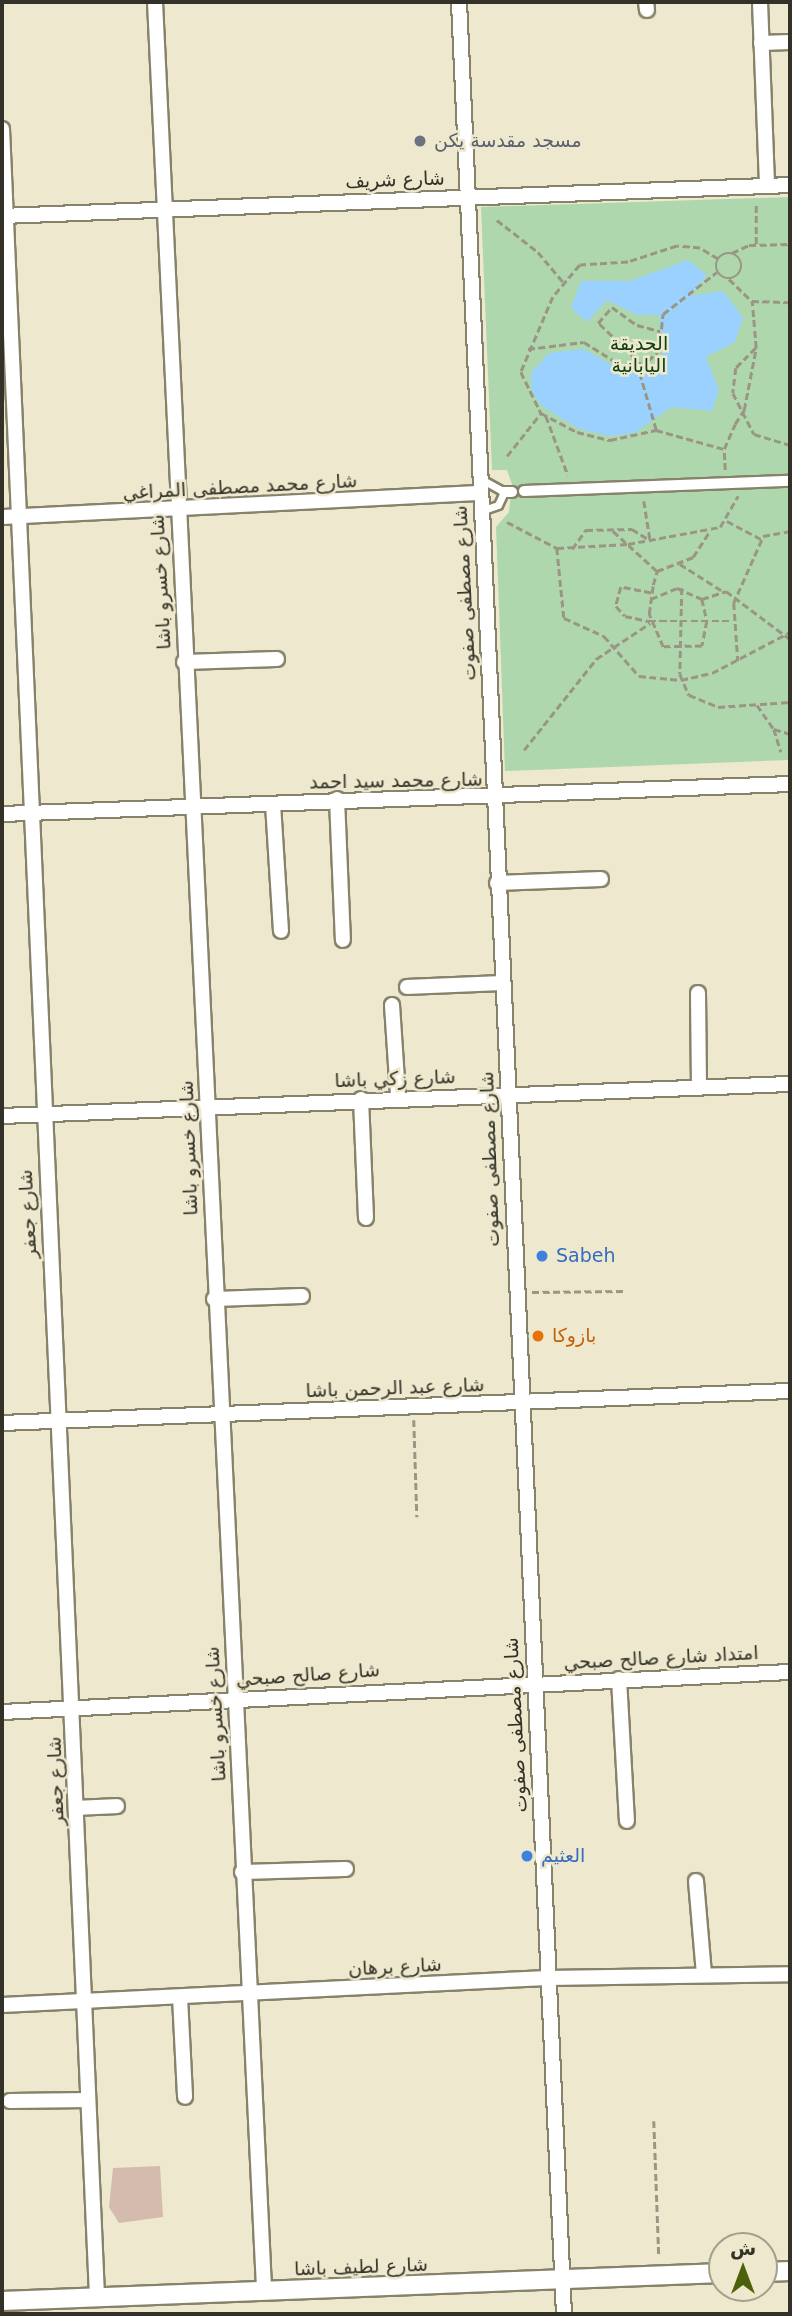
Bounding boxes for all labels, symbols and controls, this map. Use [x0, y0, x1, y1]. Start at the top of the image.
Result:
place label: مسجد مقدسة يكن [434, 130, 582, 152]
marker: مسجد مقدسة يكن [412, 133, 428, 149]
street label: شارع شريف [345, 167, 445, 193]
park label: الحديقة اليابانية [610, 333, 668, 377]
street label: شارع محمد مصطفى المراغي [122, 469, 358, 505]
street label: شارع مصطفى صفوت [449, 505, 481, 681]
street label: شارع خسرو باشا [146, 514, 176, 650]
street label: شارع محمد سيد احمد [309, 768, 483, 794]
street label: شارع زكي باشا [334, 1065, 456, 1093]
street label: شارع مصطفى صفوت [476, 1071, 504, 1247]
street label: شارع خسرو باشا [175, 1080, 203, 1216]
street label: شارع جعفر [14, 1169, 42, 1259]
place label: Sabeh [556, 1245, 615, 1267]
marker: Sabeh [534, 1248, 550, 1264]
place label: بازوكا [552, 1325, 596, 1347]
marker: بازوكا [530, 1328, 546, 1344]
street label: شارع عبد الرحمن باشا [305, 1373, 485, 1403]
street label: شارع مصطفى صفوت [500, 1637, 532, 1813]
street label: امتداد شارع صالح صبحي [563, 1642, 759, 1674]
street label: شارع خسرو باشا [201, 1646, 231, 1782]
street label: شارع صالح صبحي [235, 1659, 381, 1691]
street label: شارع جعفر [43, 1736, 69, 1826]
place label: العثيم [541, 1845, 585, 1867]
marker: العثيم [519, 1848, 535, 1864]
street label: شارع برهان [348, 1953, 442, 1981]
north arrow [708, 2232, 778, 2302]
text: ش [730, 2237, 756, 2259]
street label: شارع لطيف باشا [294, 2253, 428, 2281]

